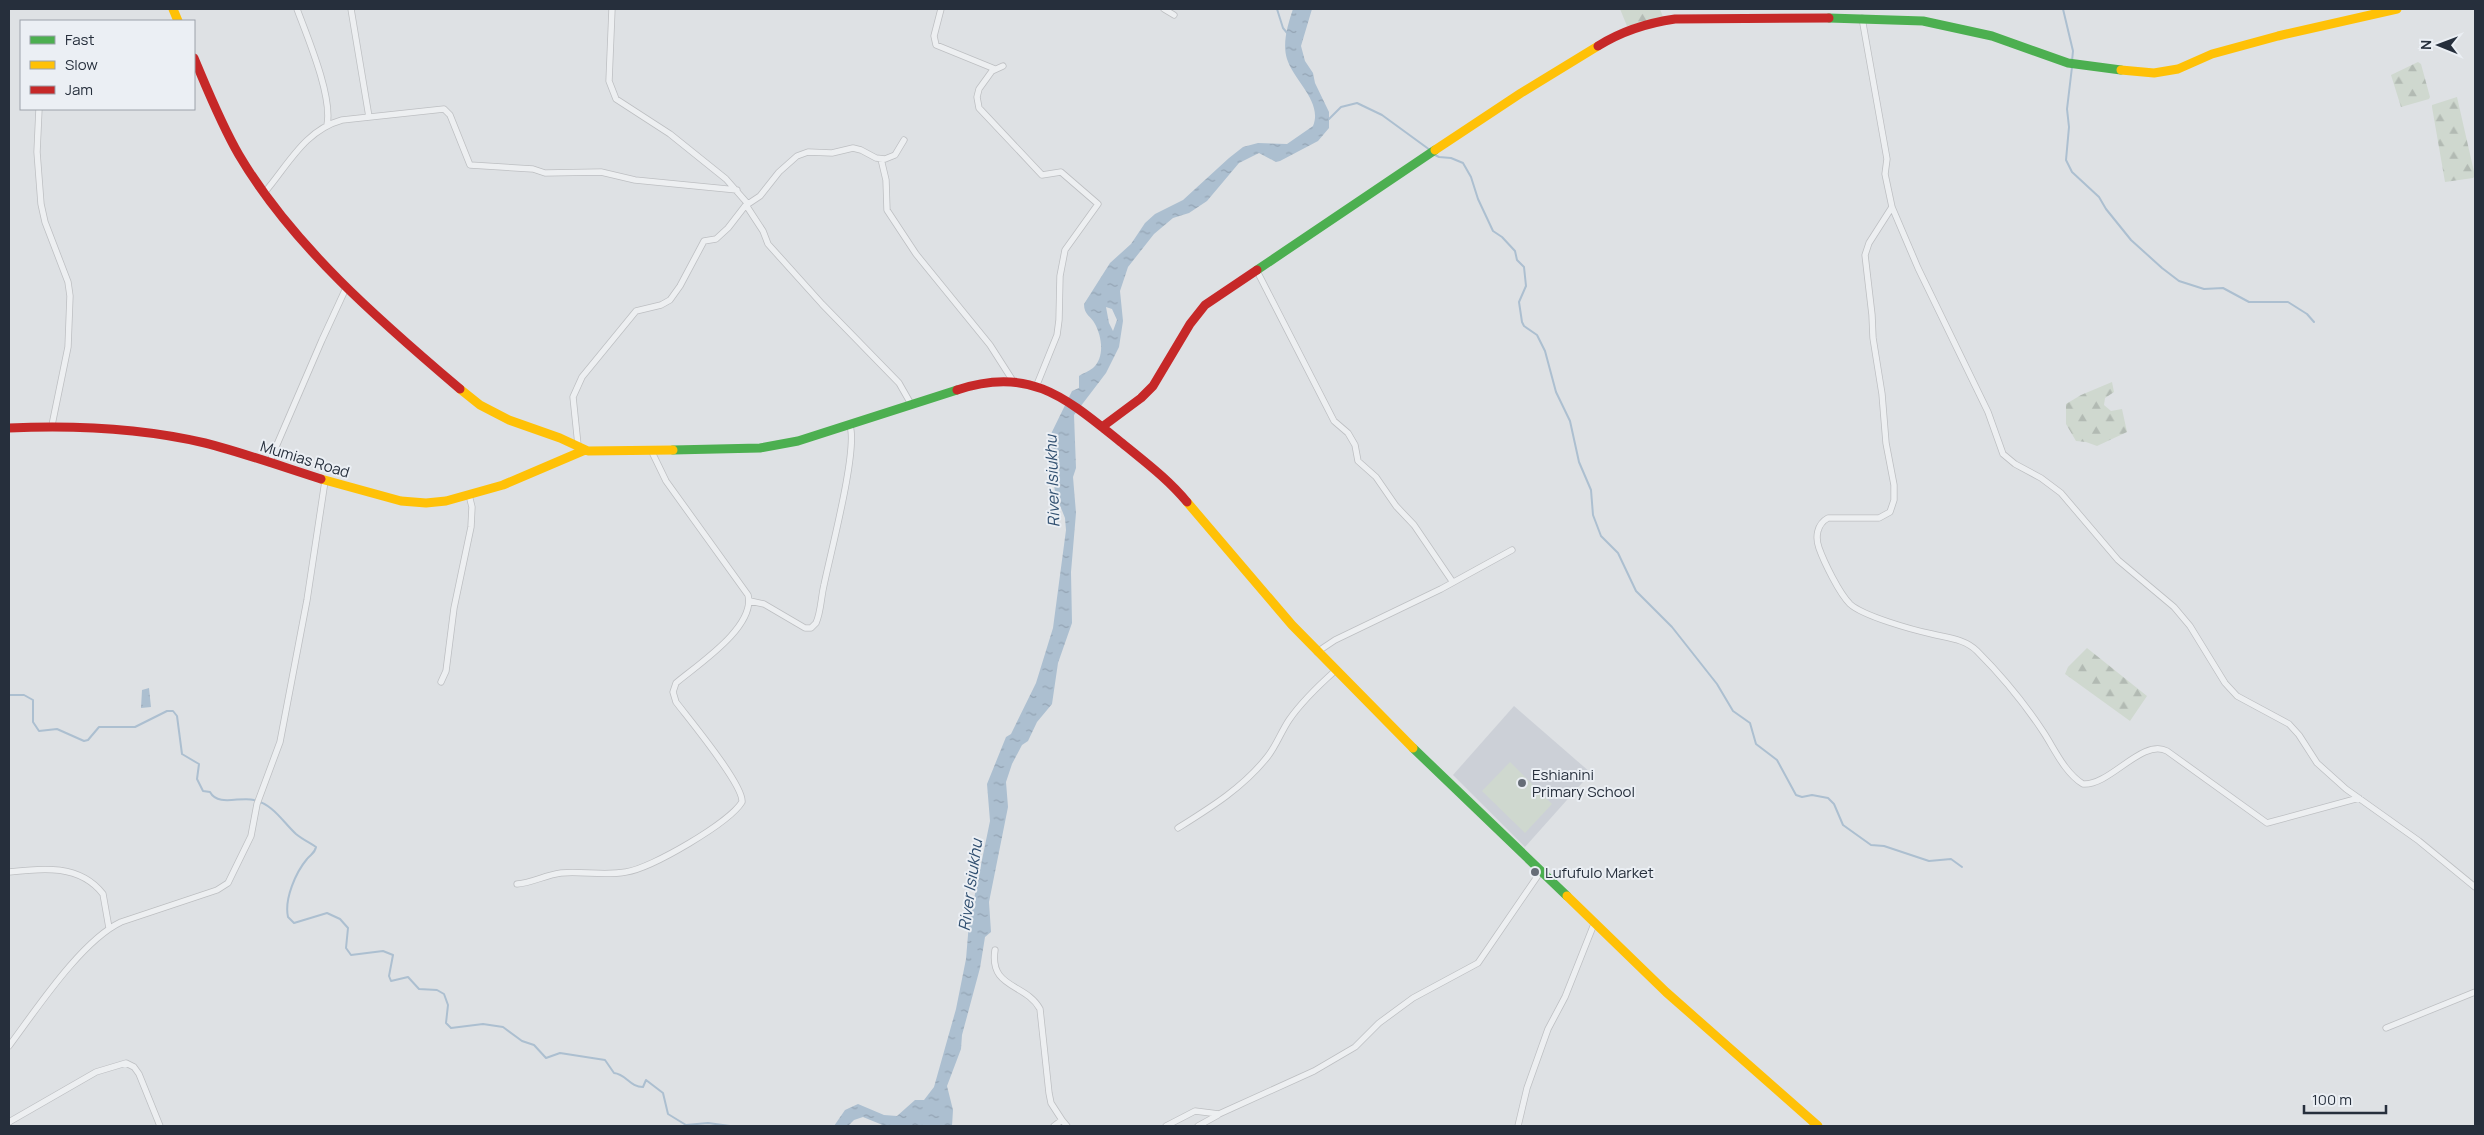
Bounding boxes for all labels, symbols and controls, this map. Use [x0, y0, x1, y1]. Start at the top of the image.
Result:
legend [20, 20, 195, 110]
north arrow [2414, 20, 2464, 70]
text: Fast [65, 29, 94, 50]
text: N [2416, 40, 2435, 50]
text: Slow [65, 54, 98, 75]
text: Jam [65, 79, 93, 100]
water label: River Isiukhu [1039, 433, 1065, 527]
street label: Mumias Road [258, 435, 352, 483]
place label: Eshianini Primary School [1532, 764, 1635, 802]
marker: Eshianini Primary School [1516, 777, 1528, 789]
water label: River Isiukhu [953, 836, 988, 932]
place label: Lufufulo Market [1545, 862, 1654, 883]
marker: Lufufulo Market [1529, 866, 1541, 878]
scale bar [2304, 1082, 2386, 1114]
text: 100 m [2312, 1089, 2352, 1110]

